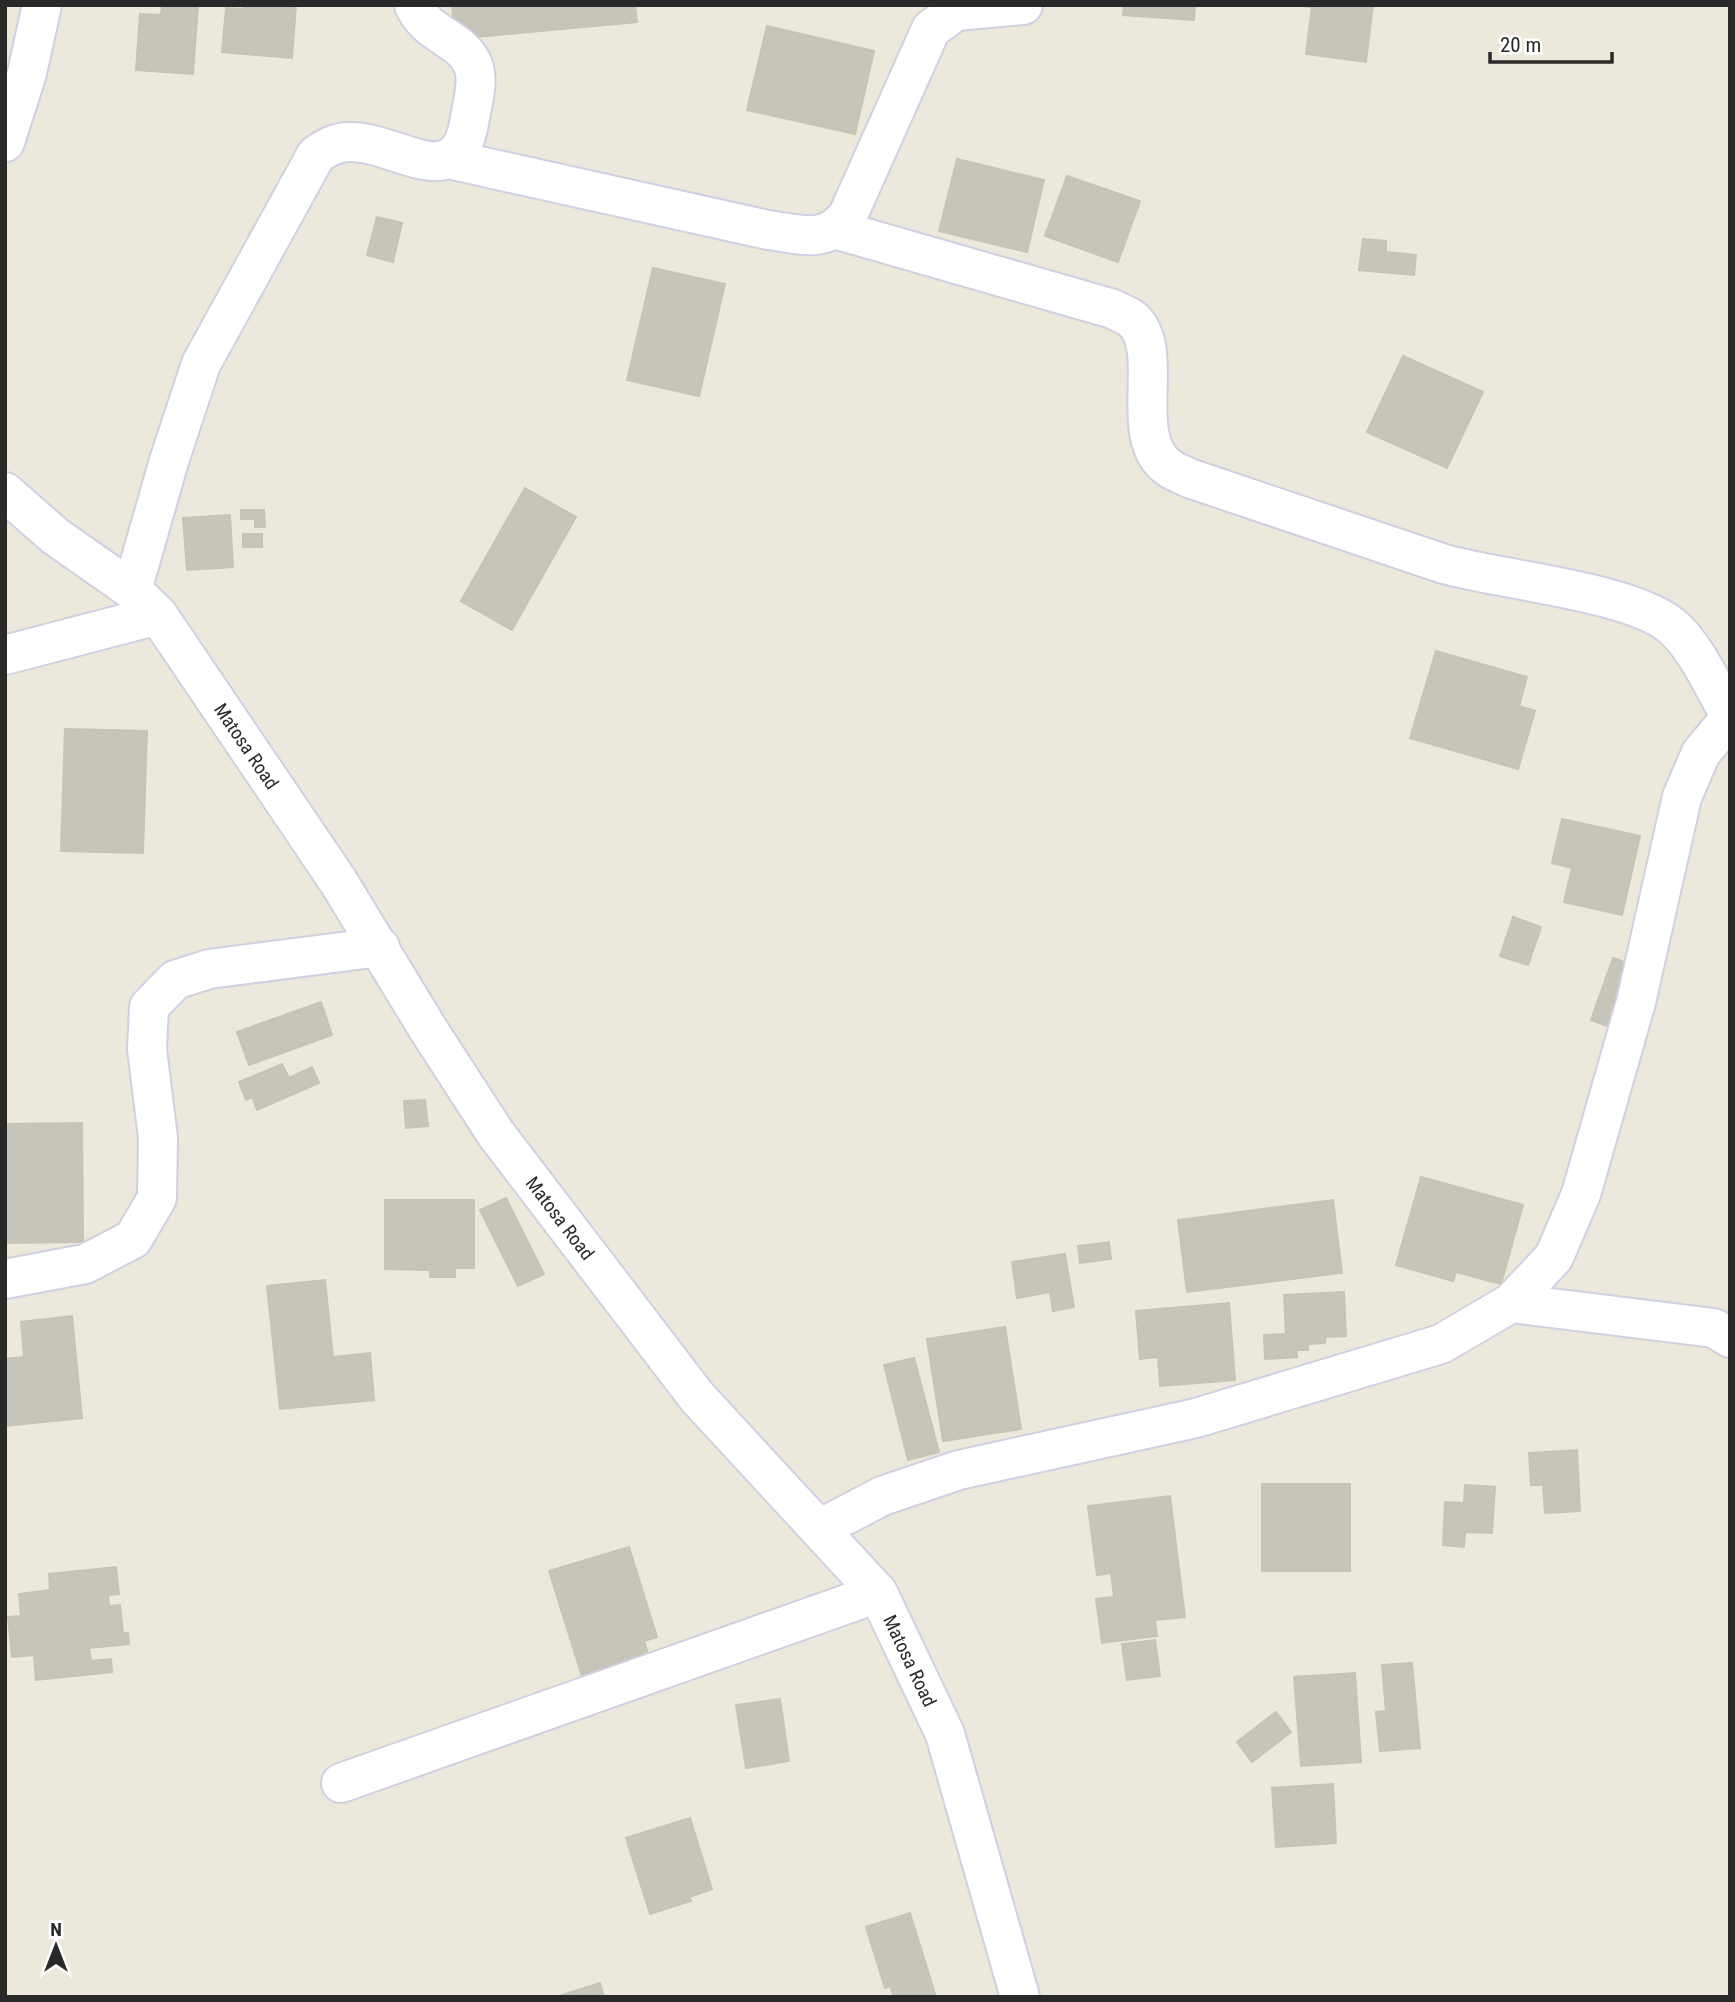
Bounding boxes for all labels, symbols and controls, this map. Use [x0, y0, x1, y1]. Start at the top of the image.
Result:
scale bar [1490, 21, 1612, 65]
text: 20 m [1500, 33, 1541, 57]
street label: Matosa Road [209, 699, 284, 794]
street label: Matosa Road [521, 1172, 599, 1265]
street label: Matosa Road [878, 1611, 941, 1710]
north arrow [21, 1911, 91, 1981]
text: N [50, 1918, 62, 1941]

